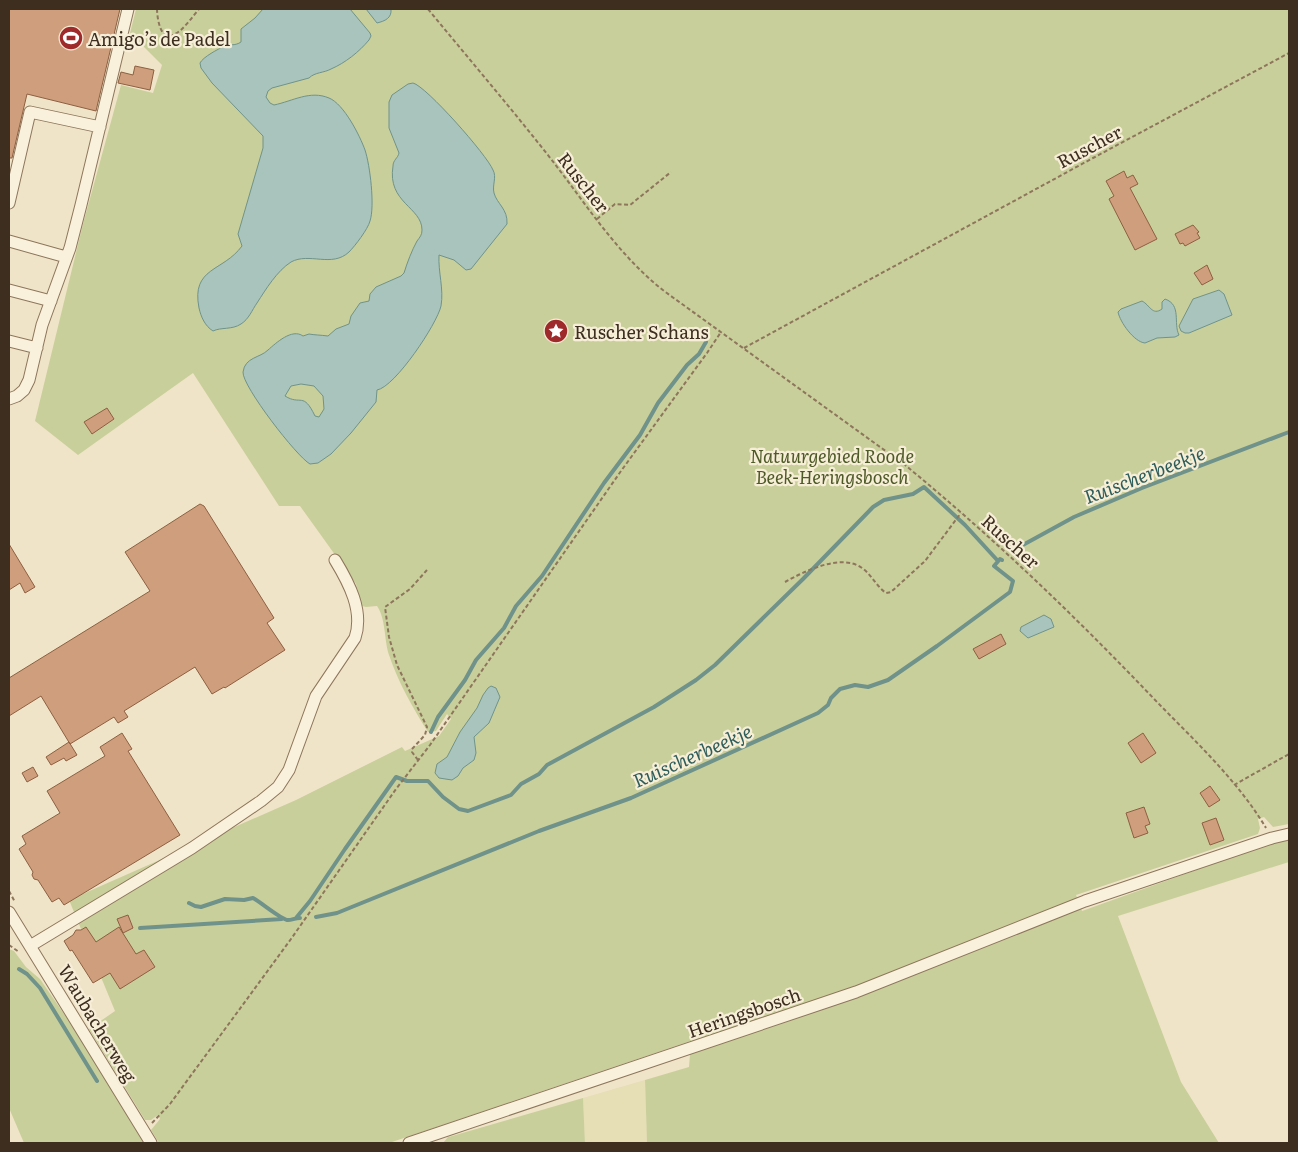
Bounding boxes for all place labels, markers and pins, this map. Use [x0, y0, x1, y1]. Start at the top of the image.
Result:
sports icon: Amigo’s de Padel [58, 25, 84, 51]
place label: Amigo’s de Padel [88, 25, 230, 52]
place icon: Ruscher Schans [543, 318, 569, 344]
place label: Ruscher Schans [574, 318, 709, 345]

